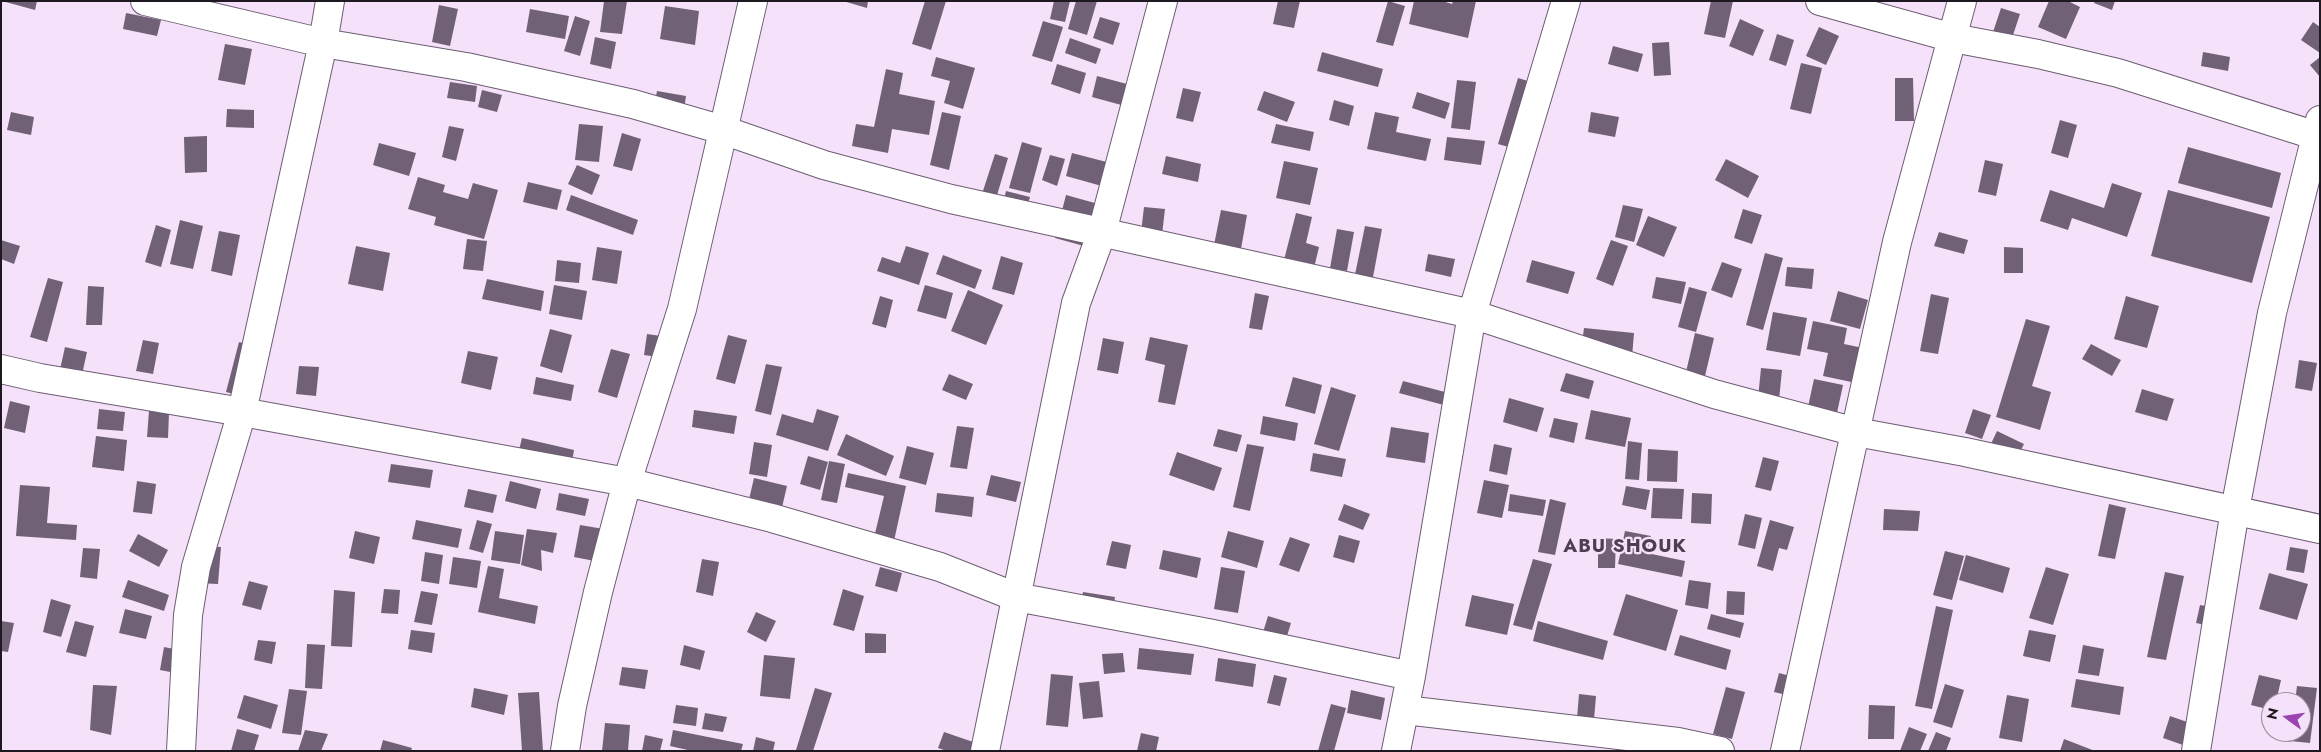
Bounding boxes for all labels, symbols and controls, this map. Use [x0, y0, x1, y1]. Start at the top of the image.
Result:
district label: ABU SHOUK [1562, 536, 1688, 558]
north arrow [2261, 692, 2311, 742]
text: N [2261, 706, 2283, 721]

